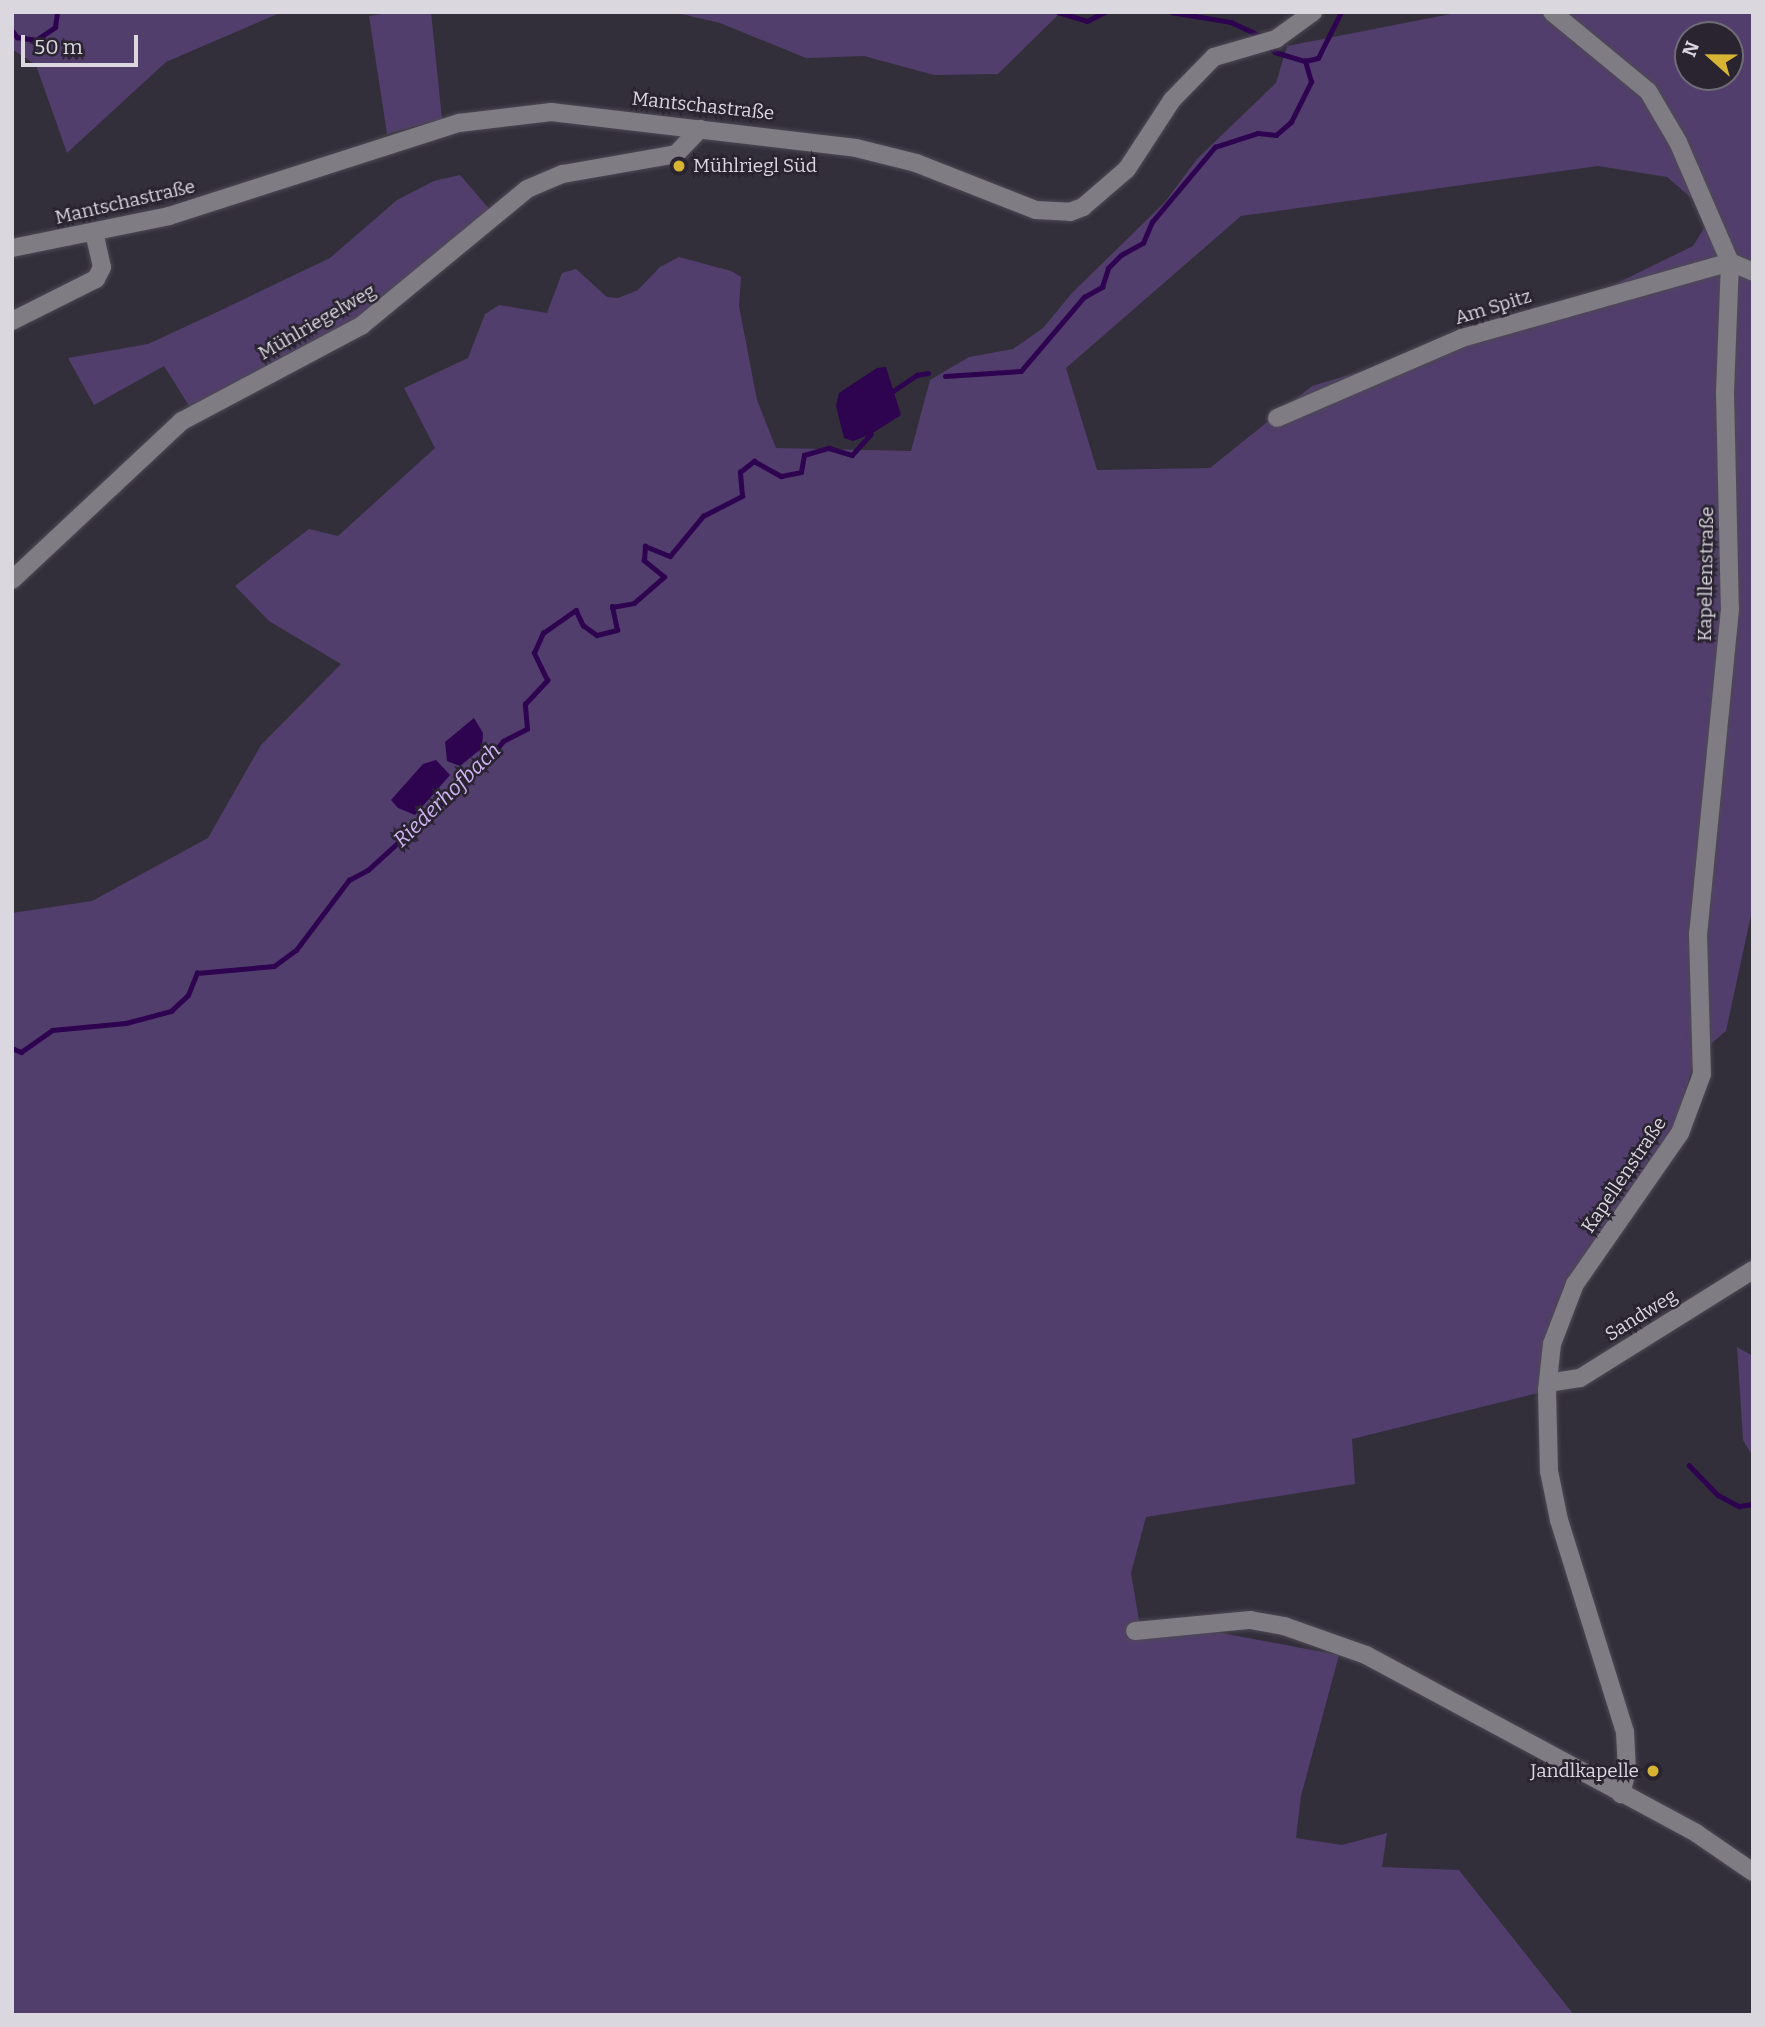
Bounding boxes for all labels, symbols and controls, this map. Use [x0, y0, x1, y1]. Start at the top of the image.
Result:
scale bar [24, 21, 142, 65]
north arrow [1674, 21, 1744, 91]
text: 50 m [34, 34, 83, 60]
text: N [1677, 38, 1704, 60]
street label: Mantschastraße [631, 87, 775, 125]
place label: Mühlriegl Süd [693, 155, 817, 177]
marker: Mühlriegl Süd [671, 158, 687, 174]
street label: Mantschastraße [53, 175, 197, 229]
street label: Mühlriegelweg [254, 279, 380, 365]
street label: Am Spitz [1452, 285, 1534, 329]
street label: Kapellenstraße [1693, 506, 1719, 642]
water label: Riederhofbach [388, 738, 506, 852]
street label: Kapellenstraße [1577, 1113, 1671, 1237]
street label: Sandweg [1601, 1284, 1681, 1346]
place label: Jandlkapelle [1530, 1760, 1639, 1782]
marker: Jandlkapelle [1645, 1763, 1661, 1779]

